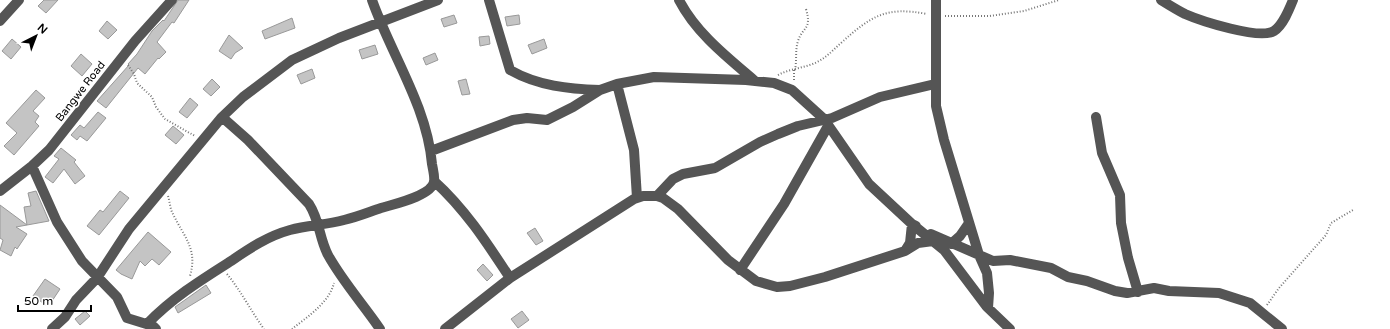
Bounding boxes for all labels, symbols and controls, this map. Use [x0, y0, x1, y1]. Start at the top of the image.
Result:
north arrow [16, 16, 56, 56]
text: N [35, 21, 50, 37]
street label: Bangwe Road [53, 59, 108, 124]
scale bar [18, 287, 91, 313]
text: 50 m [24, 294, 53, 308]

